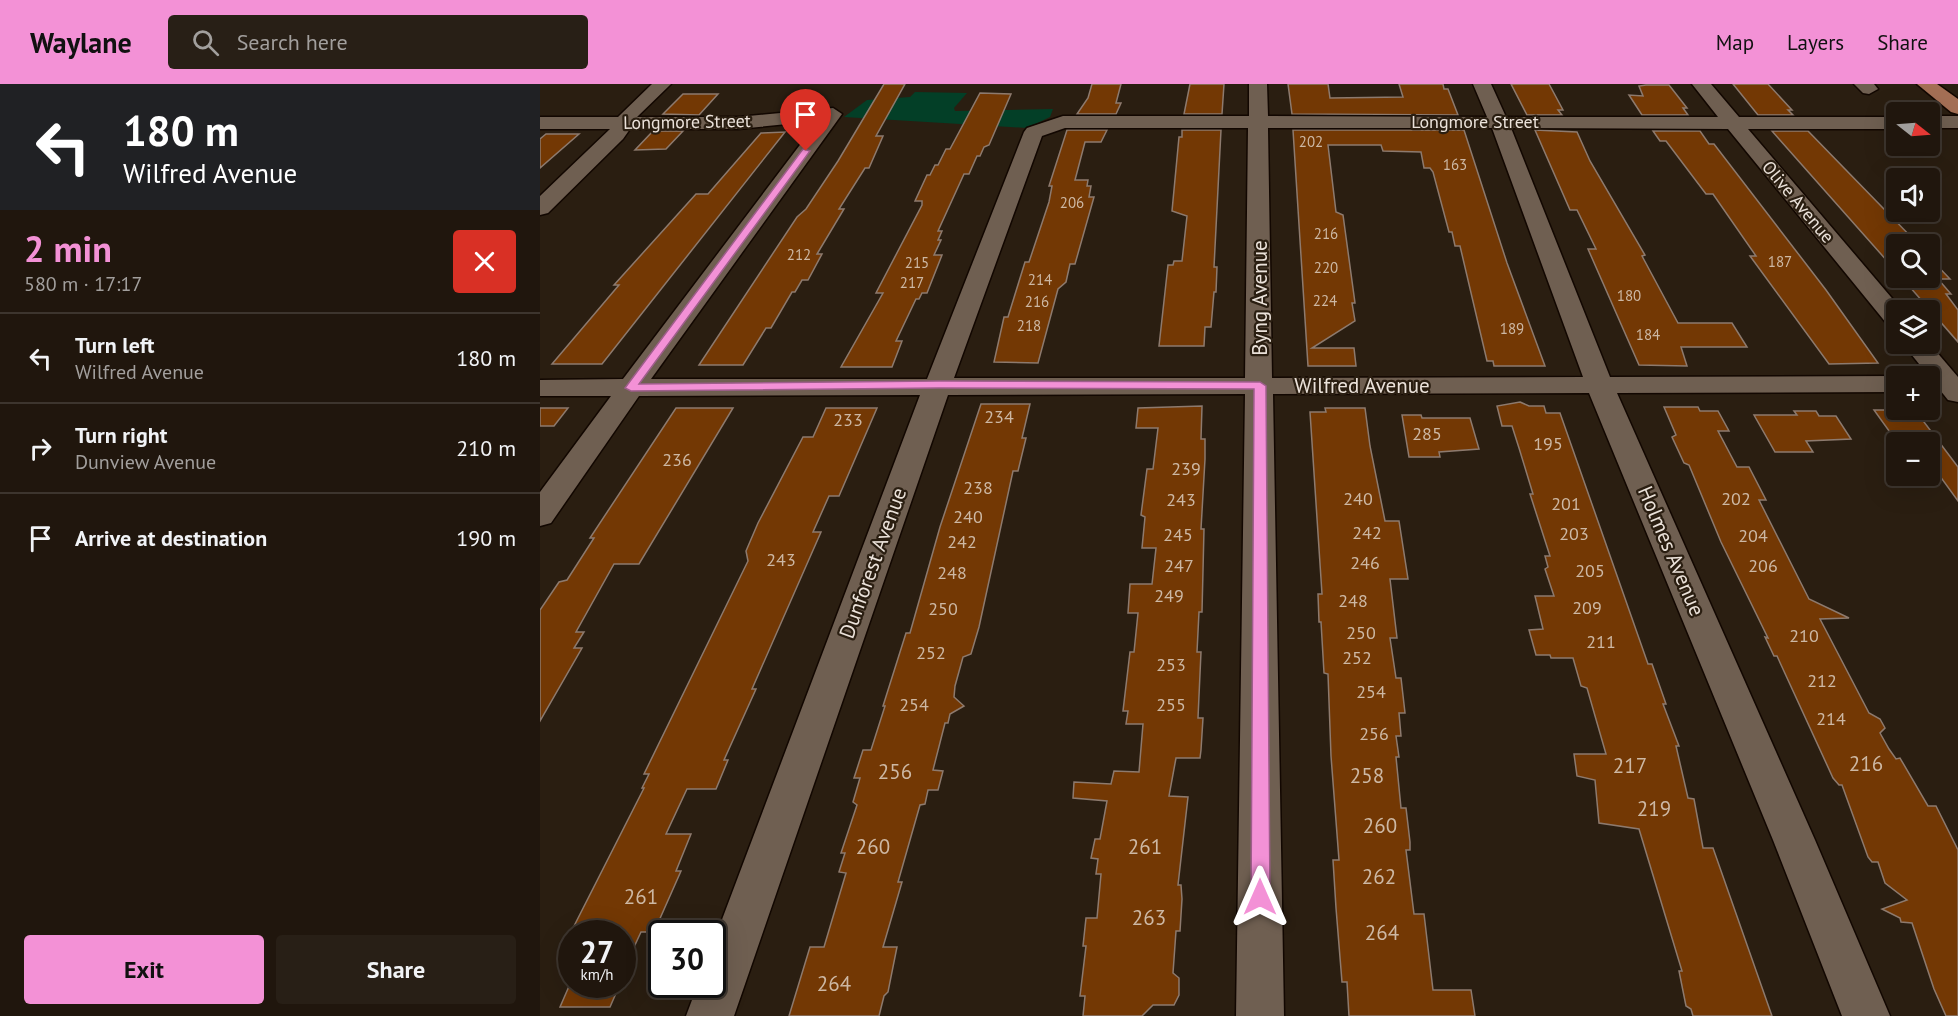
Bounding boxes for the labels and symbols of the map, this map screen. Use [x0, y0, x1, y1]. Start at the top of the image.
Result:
pin [780, 89, 831, 151]
north arrow [1886, 102, 1940, 156]
street label: Longmore Street [623, 109, 751, 134]
street label: Longmore Street [1411, 110, 1539, 133]
house number: 202 [1299, 132, 1323, 151]
house number: 163 [1443, 155, 1467, 174]
street label: Olive Avenue [1757, 156, 1839, 248]
house number: 206 [1060, 193, 1084, 212]
house number: 216 [1314, 224, 1338, 243]
street label: Byng Avenue [1246, 240, 1273, 356]
house number: 212 [787, 245, 811, 264]
house number: 187 [1768, 252, 1792, 271]
house number: 215 [905, 253, 929, 272]
house number: 220 [1314, 258, 1338, 277]
house number: 214 [1028, 270, 1052, 289]
house number: 217 [900, 273, 924, 292]
house number: 180 [1617, 286, 1641, 305]
house number: 224 [1313, 291, 1337, 310]
house number: 216 [1025, 292, 1049, 311]
house number: 218 [1017, 316, 1041, 335]
house number: 189 [1500, 319, 1524, 338]
house number: 184 [1636, 325, 1660, 344]
street label: Wilfred Avenue [1294, 372, 1430, 399]
house number: 234 [984, 405, 1014, 428]
house number: 233 [833, 408, 863, 431]
house number: 285 [1412, 422, 1442, 445]
house number: 195 [1533, 432, 1563, 455]
house number: 236 [662, 448, 692, 471]
house number: 239 [1171, 457, 1201, 480]
house number: 238 [963, 476, 993, 499]
street label: Holmes Avenue [1632, 482, 1711, 620]
street label: Dunforest Avenue [833, 484, 912, 642]
house number: 240 [1343, 487, 1373, 510]
house number: 202 [1721, 487, 1751, 510]
house number: 243 [1166, 488, 1196, 511]
house number: 201 [1551, 492, 1581, 515]
house number: 240 [953, 505, 983, 528]
house number: 242 [1352, 521, 1382, 544]
house number: 203 [1559, 522, 1589, 545]
house number: 245 [1163, 523, 1193, 546]
house number: 204 [1738, 524, 1768, 547]
house number: 242 [947, 530, 977, 553]
house number: 243 [766, 548, 796, 571]
house number: 246 [1350, 551, 1380, 574]
house number: 247 [1164, 554, 1194, 577]
house number: 206 [1748, 554, 1778, 577]
house number: 205 [1575, 559, 1605, 582]
house number: 248 [937, 561, 967, 584]
house number: 249 [1154, 584, 1184, 607]
house number: 248 [1338, 589, 1368, 612]
house number: 209 [1572, 596, 1602, 619]
house number: 250 [928, 597, 958, 620]
house number: 250 [1346, 621, 1376, 644]
house number: 210 [1789, 624, 1819, 647]
house number: 211 [1586, 630, 1616, 653]
house number: 252 [916, 641, 946, 664]
house number: 252 [1342, 646, 1372, 669]
house number: 253 [1156, 653, 1186, 676]
house number: 212 [1807, 669, 1837, 692]
house number: 254 [1356, 680, 1386, 703]
house number: 254 [899, 693, 929, 716]
house number: 255 [1156, 693, 1186, 716]
house number: 214 [1816, 707, 1846, 730]
house number: 256 [1359, 722, 1389, 745]
house number: 216 [1849, 750, 1883, 777]
house number: 217 [1613, 752, 1647, 779]
house number: 256 [878, 758, 912, 785]
house number: 258 [1350, 762, 1384, 789]
house number: 219 [1637, 795, 1671, 822]
house number: 260 [1363, 812, 1397, 839]
house number: 260 [856, 833, 890, 860]
house number: 261 [1128, 833, 1162, 860]
house number: 262 [1362, 863, 1396, 890]
position arrow [1228, 865, 1292, 929]
house number: 261 [624, 883, 658, 910]
house number: 263 [1132, 904, 1166, 931]
house number: 264 [1365, 919, 1399, 946]
speed limit sign: 30 [648, 920, 726, 998]
house number: 264 [817, 970, 851, 997]

